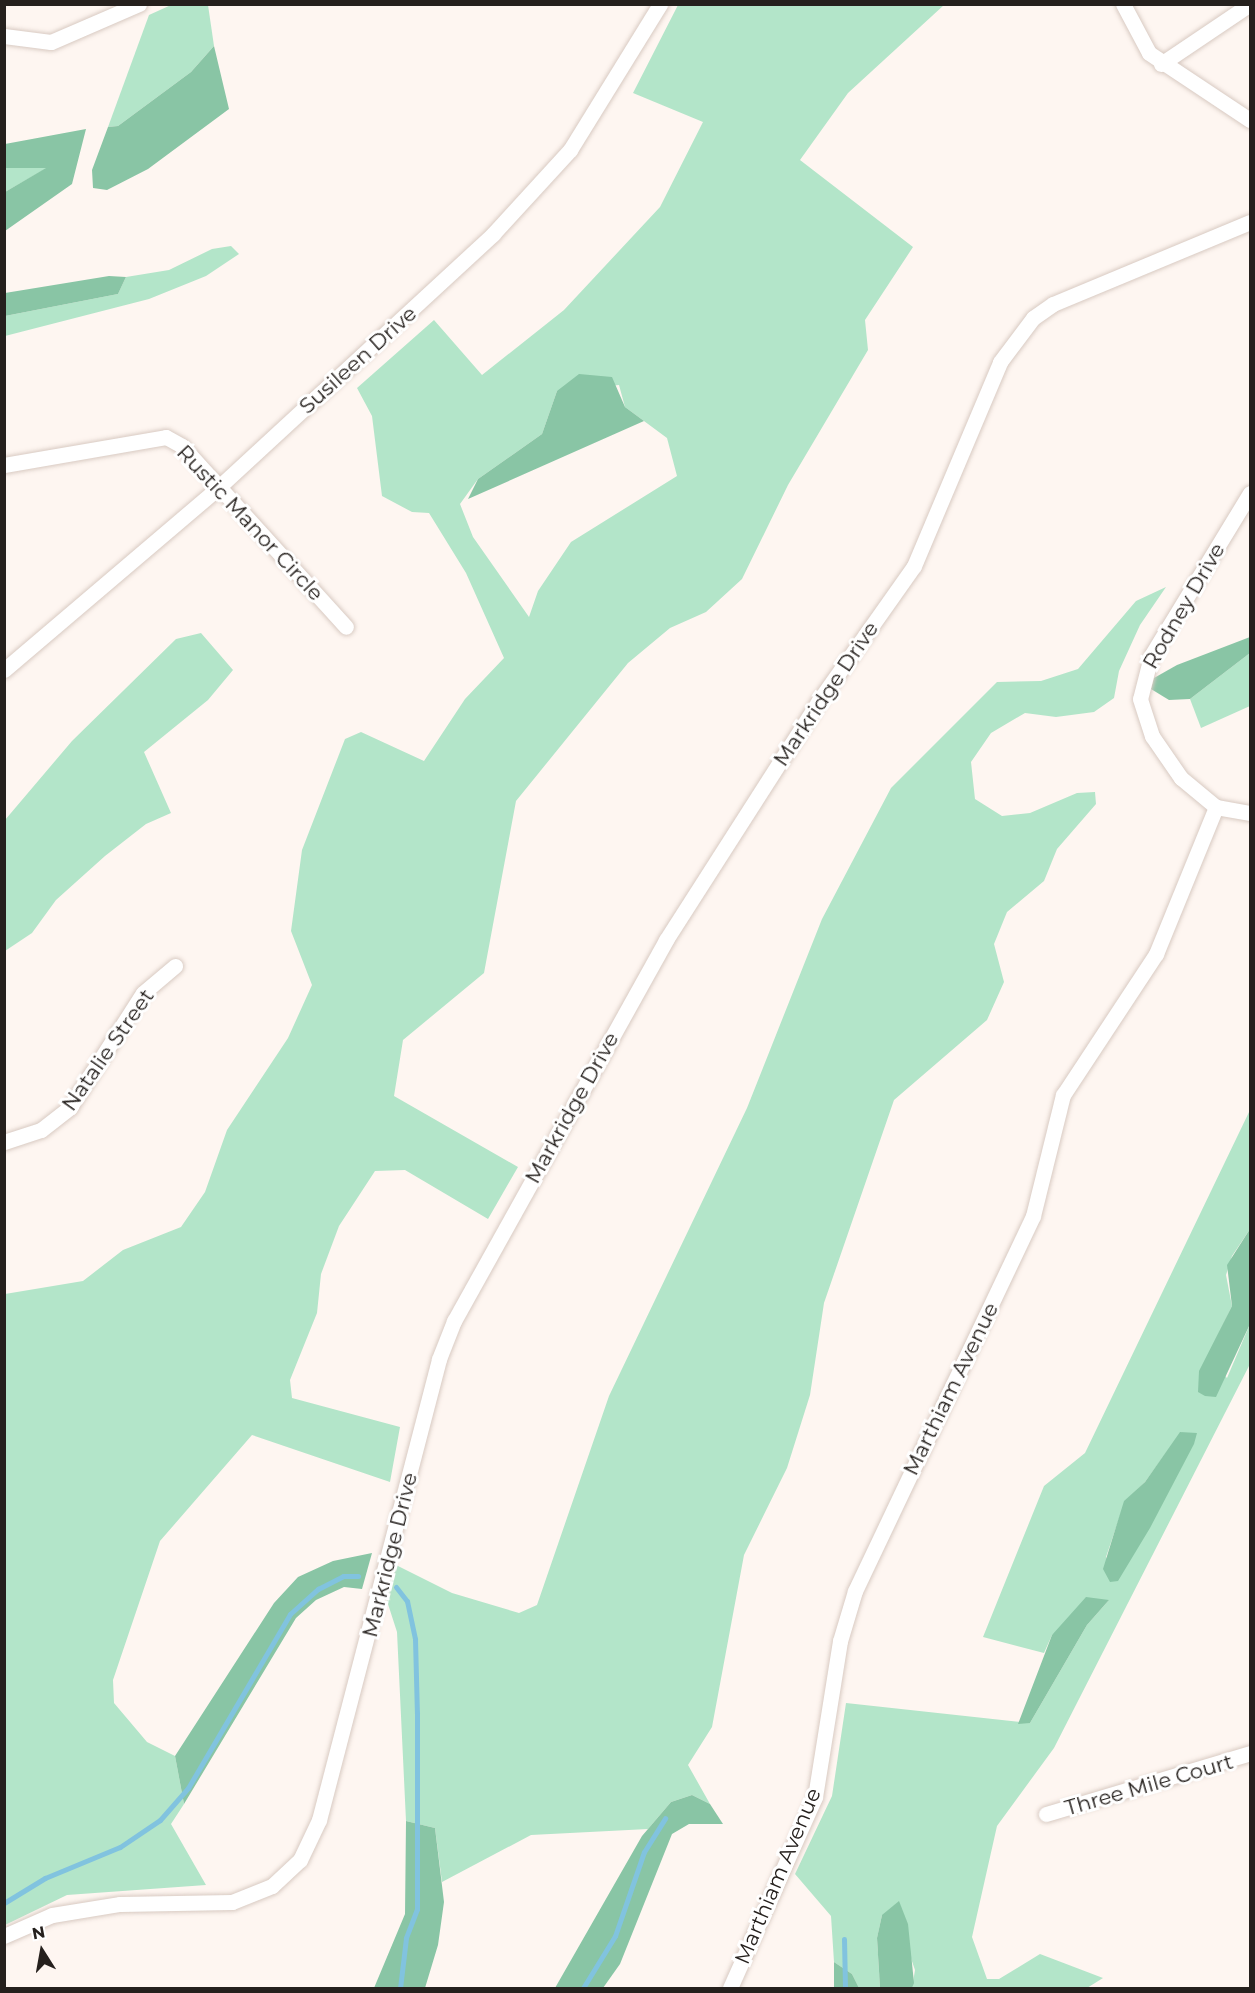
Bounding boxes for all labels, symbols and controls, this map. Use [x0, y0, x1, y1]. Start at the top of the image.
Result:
street label: Susileen Drive [294, 301, 422, 419]
street label: Rustic Manor Circle [171, 440, 329, 606]
street label: Rodney Drive [1138, 539, 1230, 673]
street label: Markridge Drive [768, 617, 884, 771]
street label: Natalie Street [57, 984, 159, 1116]
street label: Markridge Drive [520, 1028, 624, 1188]
street label: Marthiam Avenue [898, 1299, 1004, 1479]
street label: Markridge Drive [357, 1470, 423, 1640]
street label: Three Mile Court [1062, 1749, 1236, 1821]
street label: Marthiam Avenue [729, 1784, 827, 1968]
north arrow [12, 1921, 72, 1981]
text: N [30, 1922, 47, 1943]

